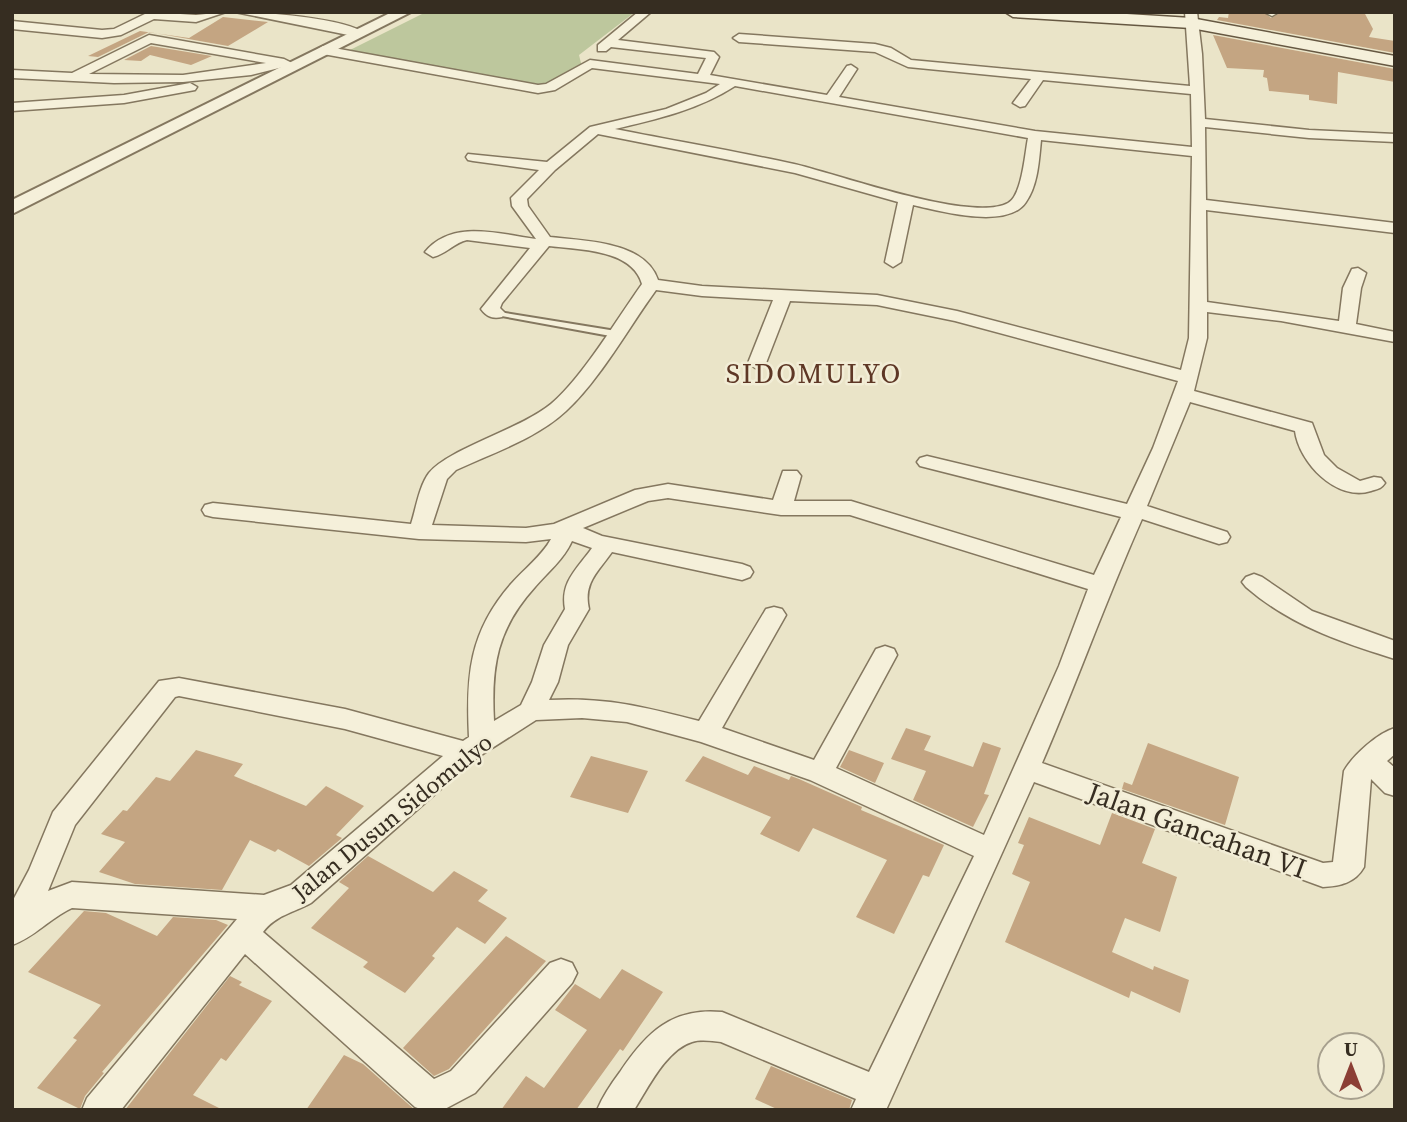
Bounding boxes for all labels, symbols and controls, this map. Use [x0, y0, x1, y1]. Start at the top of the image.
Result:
district label: SIDOMULYO [726, 354, 902, 392]
street label: Jalan Dusun Sidomulyo [284, 726, 499, 909]
street label: Jalan Gancahan VI [1081, 772, 1312, 887]
north arrow [1316, 1031, 1386, 1101]
text: U [1344, 1036, 1358, 1062]

